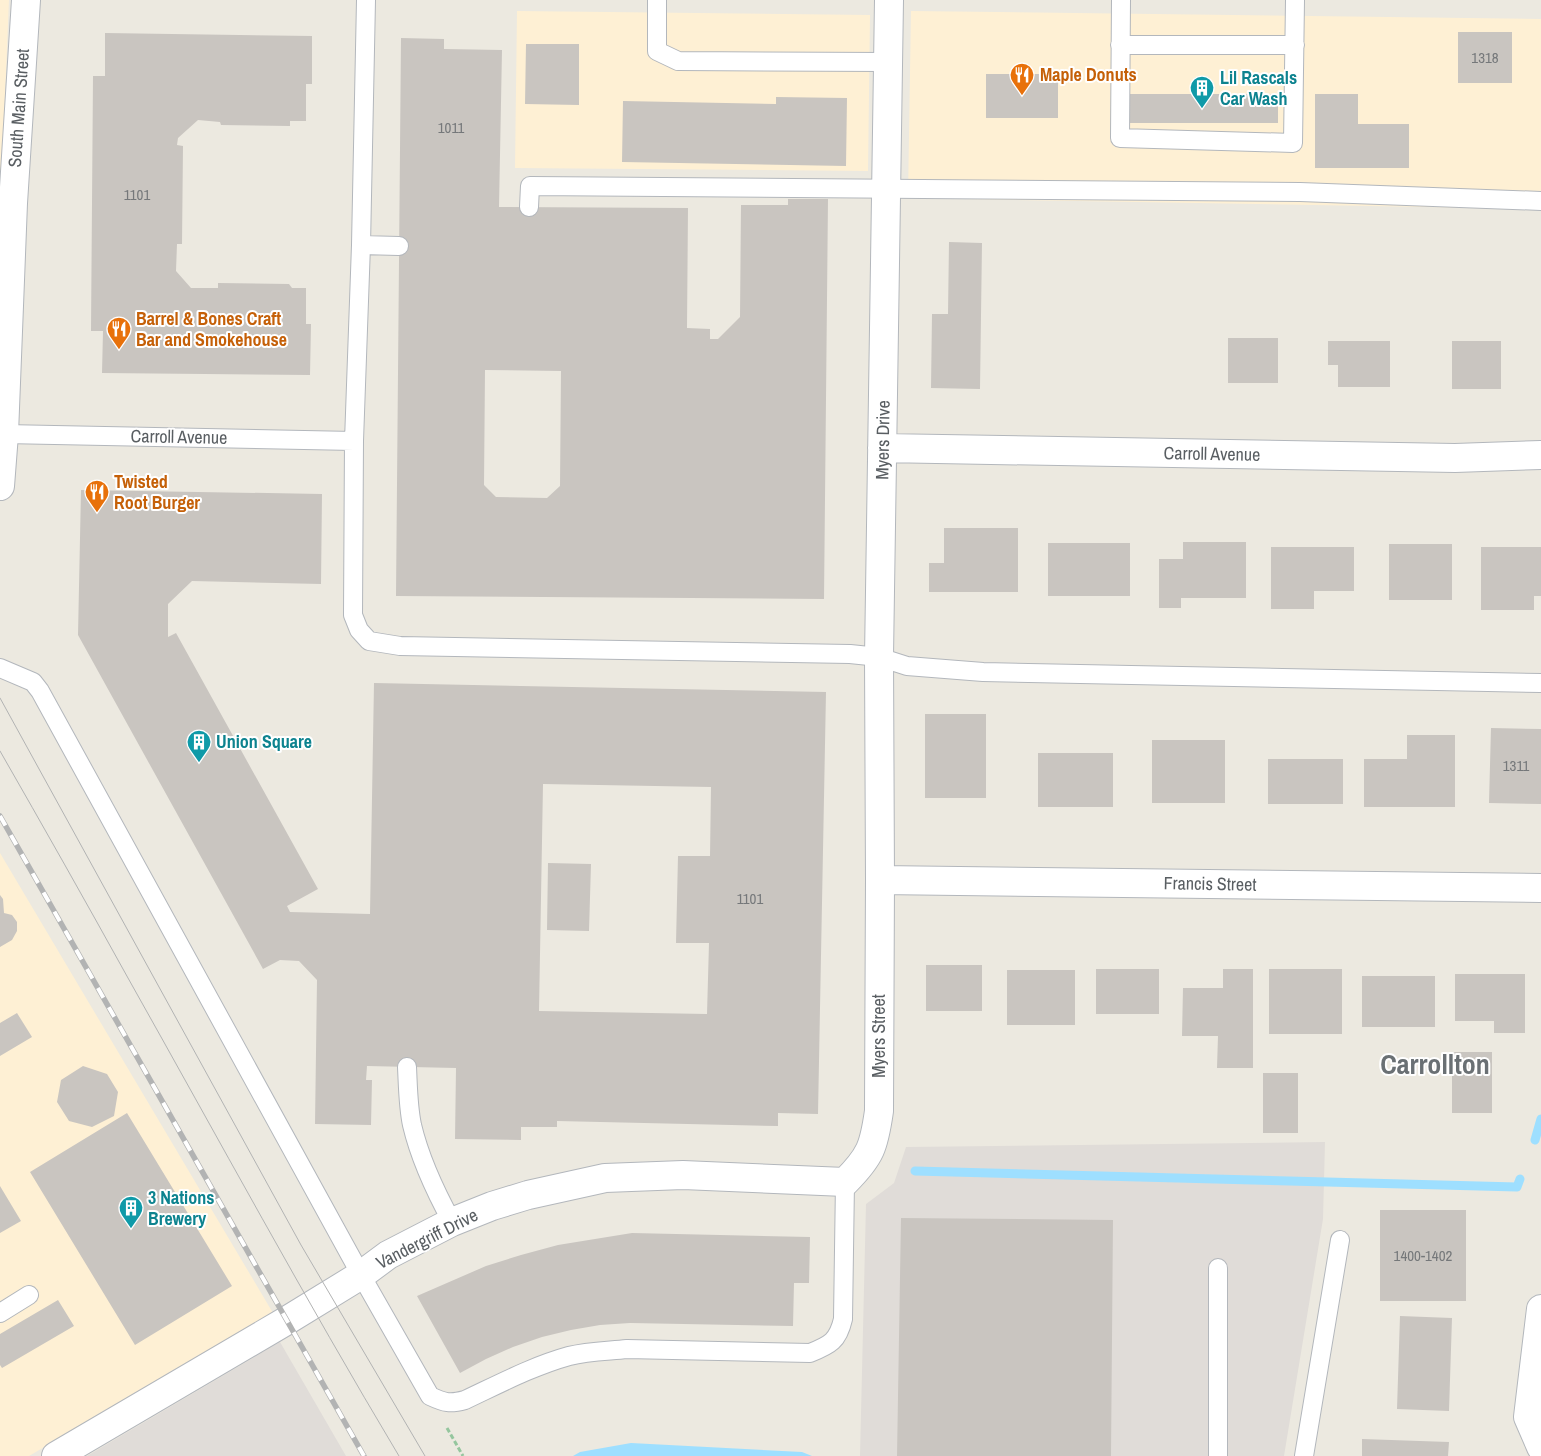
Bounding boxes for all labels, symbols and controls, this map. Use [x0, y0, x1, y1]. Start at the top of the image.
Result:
house number: 1318 [1471, 47, 1499, 68]
street label: South Main Street [2, 48, 35, 168]
restaurant icon: Maple Donuts [1009, 62, 1035, 96]
place label: Maple Donuts [1040, 62, 1137, 87]
place label: Lil Rascals Car Wash [1220, 65, 1297, 111]
building icon: Lil Rascals Car Wash [1189, 75, 1215, 109]
house number: 1011 [438, 117, 464, 138]
house number: 1101 [124, 184, 150, 205]
place label: Barrel & Bones Craft Bar and Smokehouse [136, 306, 287, 352]
restaurant icon: Barrel & Bones Craft Bar and Smokehouse [106, 316, 132, 350]
street label: Myers Drive [869, 400, 896, 480]
street label: Carroll Avenue [131, 423, 228, 450]
street label: Carroll Avenue [1164, 440, 1261, 467]
place label: Twisted Root Burger [114, 469, 200, 515]
restaurant icon: Twisted Root Burger [84, 479, 110, 513]
building icon: Union Square [186, 729, 212, 763]
place label: Union Square [216, 729, 312, 754]
house number: 1311 [1503, 755, 1529, 776]
street label: Francis Street [1163, 870, 1257, 897]
house number: 1101 [737, 888, 763, 909]
street label: Myers Street [866, 994, 891, 1078]
district label: Carrollton [1380, 1045, 1490, 1083]
place label: 3 Nations Brewery [148, 1185, 214, 1231]
building icon: 3 Nations Brewery [118, 1195, 144, 1229]
street label: Vandergriff Drive [372, 1202, 482, 1275]
house number: 1400-1402 [1394, 1245, 1453, 1266]

